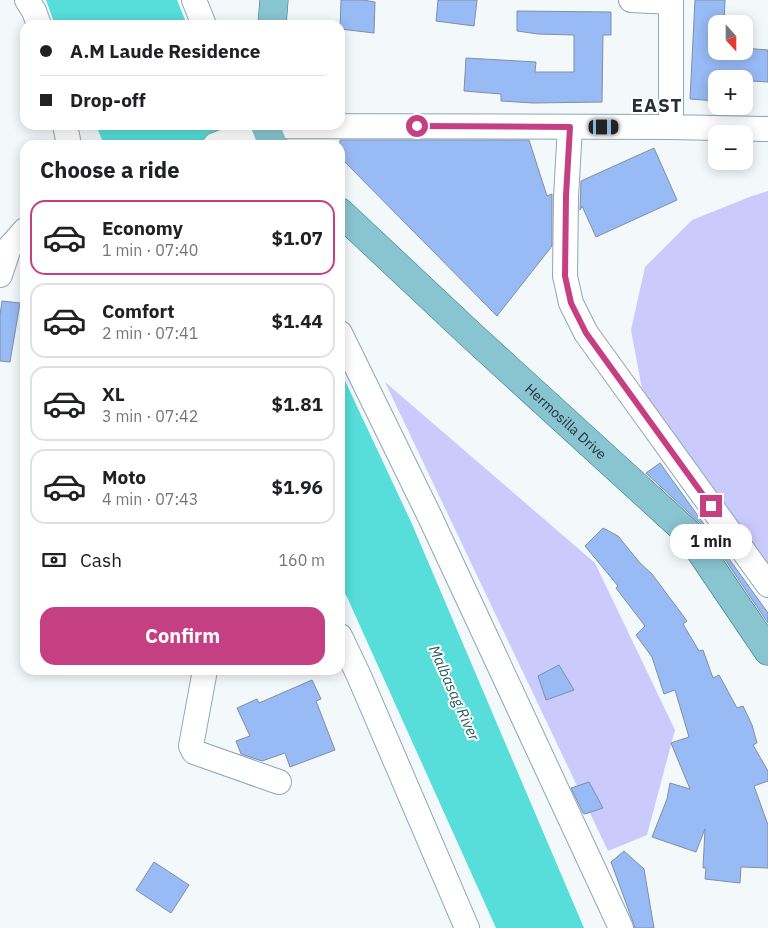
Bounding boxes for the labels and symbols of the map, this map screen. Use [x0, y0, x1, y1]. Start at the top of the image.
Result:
north arrow [708, 15, 752, 60]
district label: EAST [631, 93, 683, 117]
route start [406, 115, 428, 137]
car [589, 120, 619, 135]
street label: Hermosilla Drive [521, 380, 610, 463]
route end [700, 495, 722, 517]
callout: 1 min [670, 524, 752, 558]
water label: Malbasag River [425, 642, 484, 744]

